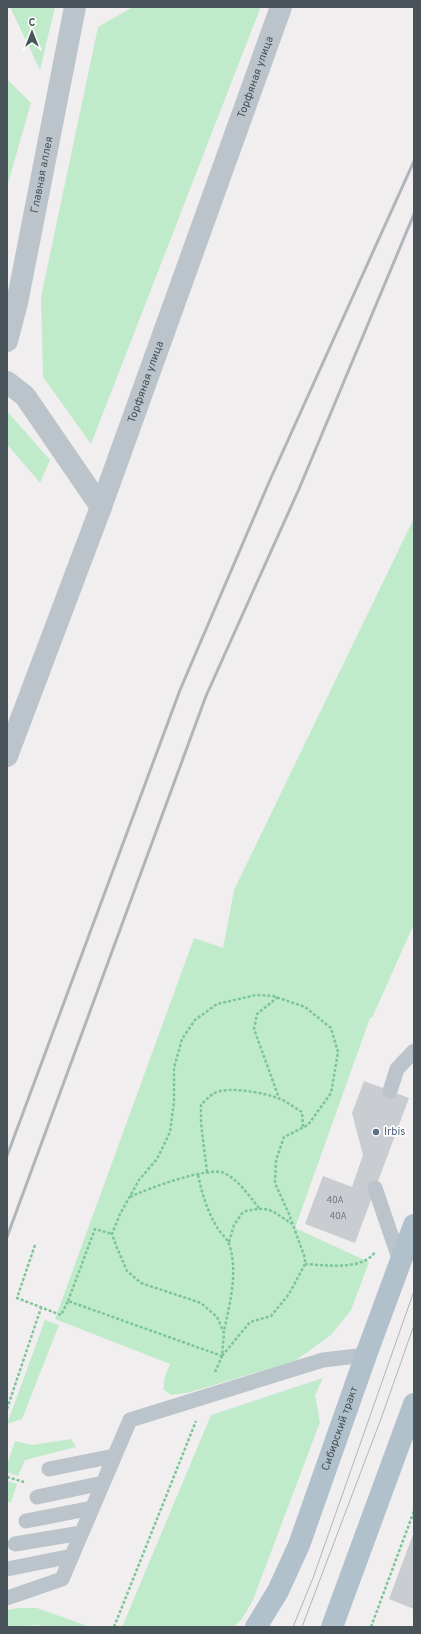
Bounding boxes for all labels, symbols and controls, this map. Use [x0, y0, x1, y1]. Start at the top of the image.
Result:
north arrow [12, 12, 52, 52]
text: С [28, 16, 36, 30]
street label: Торфяная улица [235, 34, 277, 120]
street label: Главная аллея [28, 135, 56, 214]
street label: Торфяная улица [125, 339, 167, 425]
place label: Irbis [384, 1125, 405, 1139]
marker: Irbis [371, 1127, 381, 1137]
house number: 40А [326, 1195, 344, 1206]
house number: 40А [329, 1211, 347, 1222]
street label: Сибирский тракт [319, 1385, 361, 1473]

